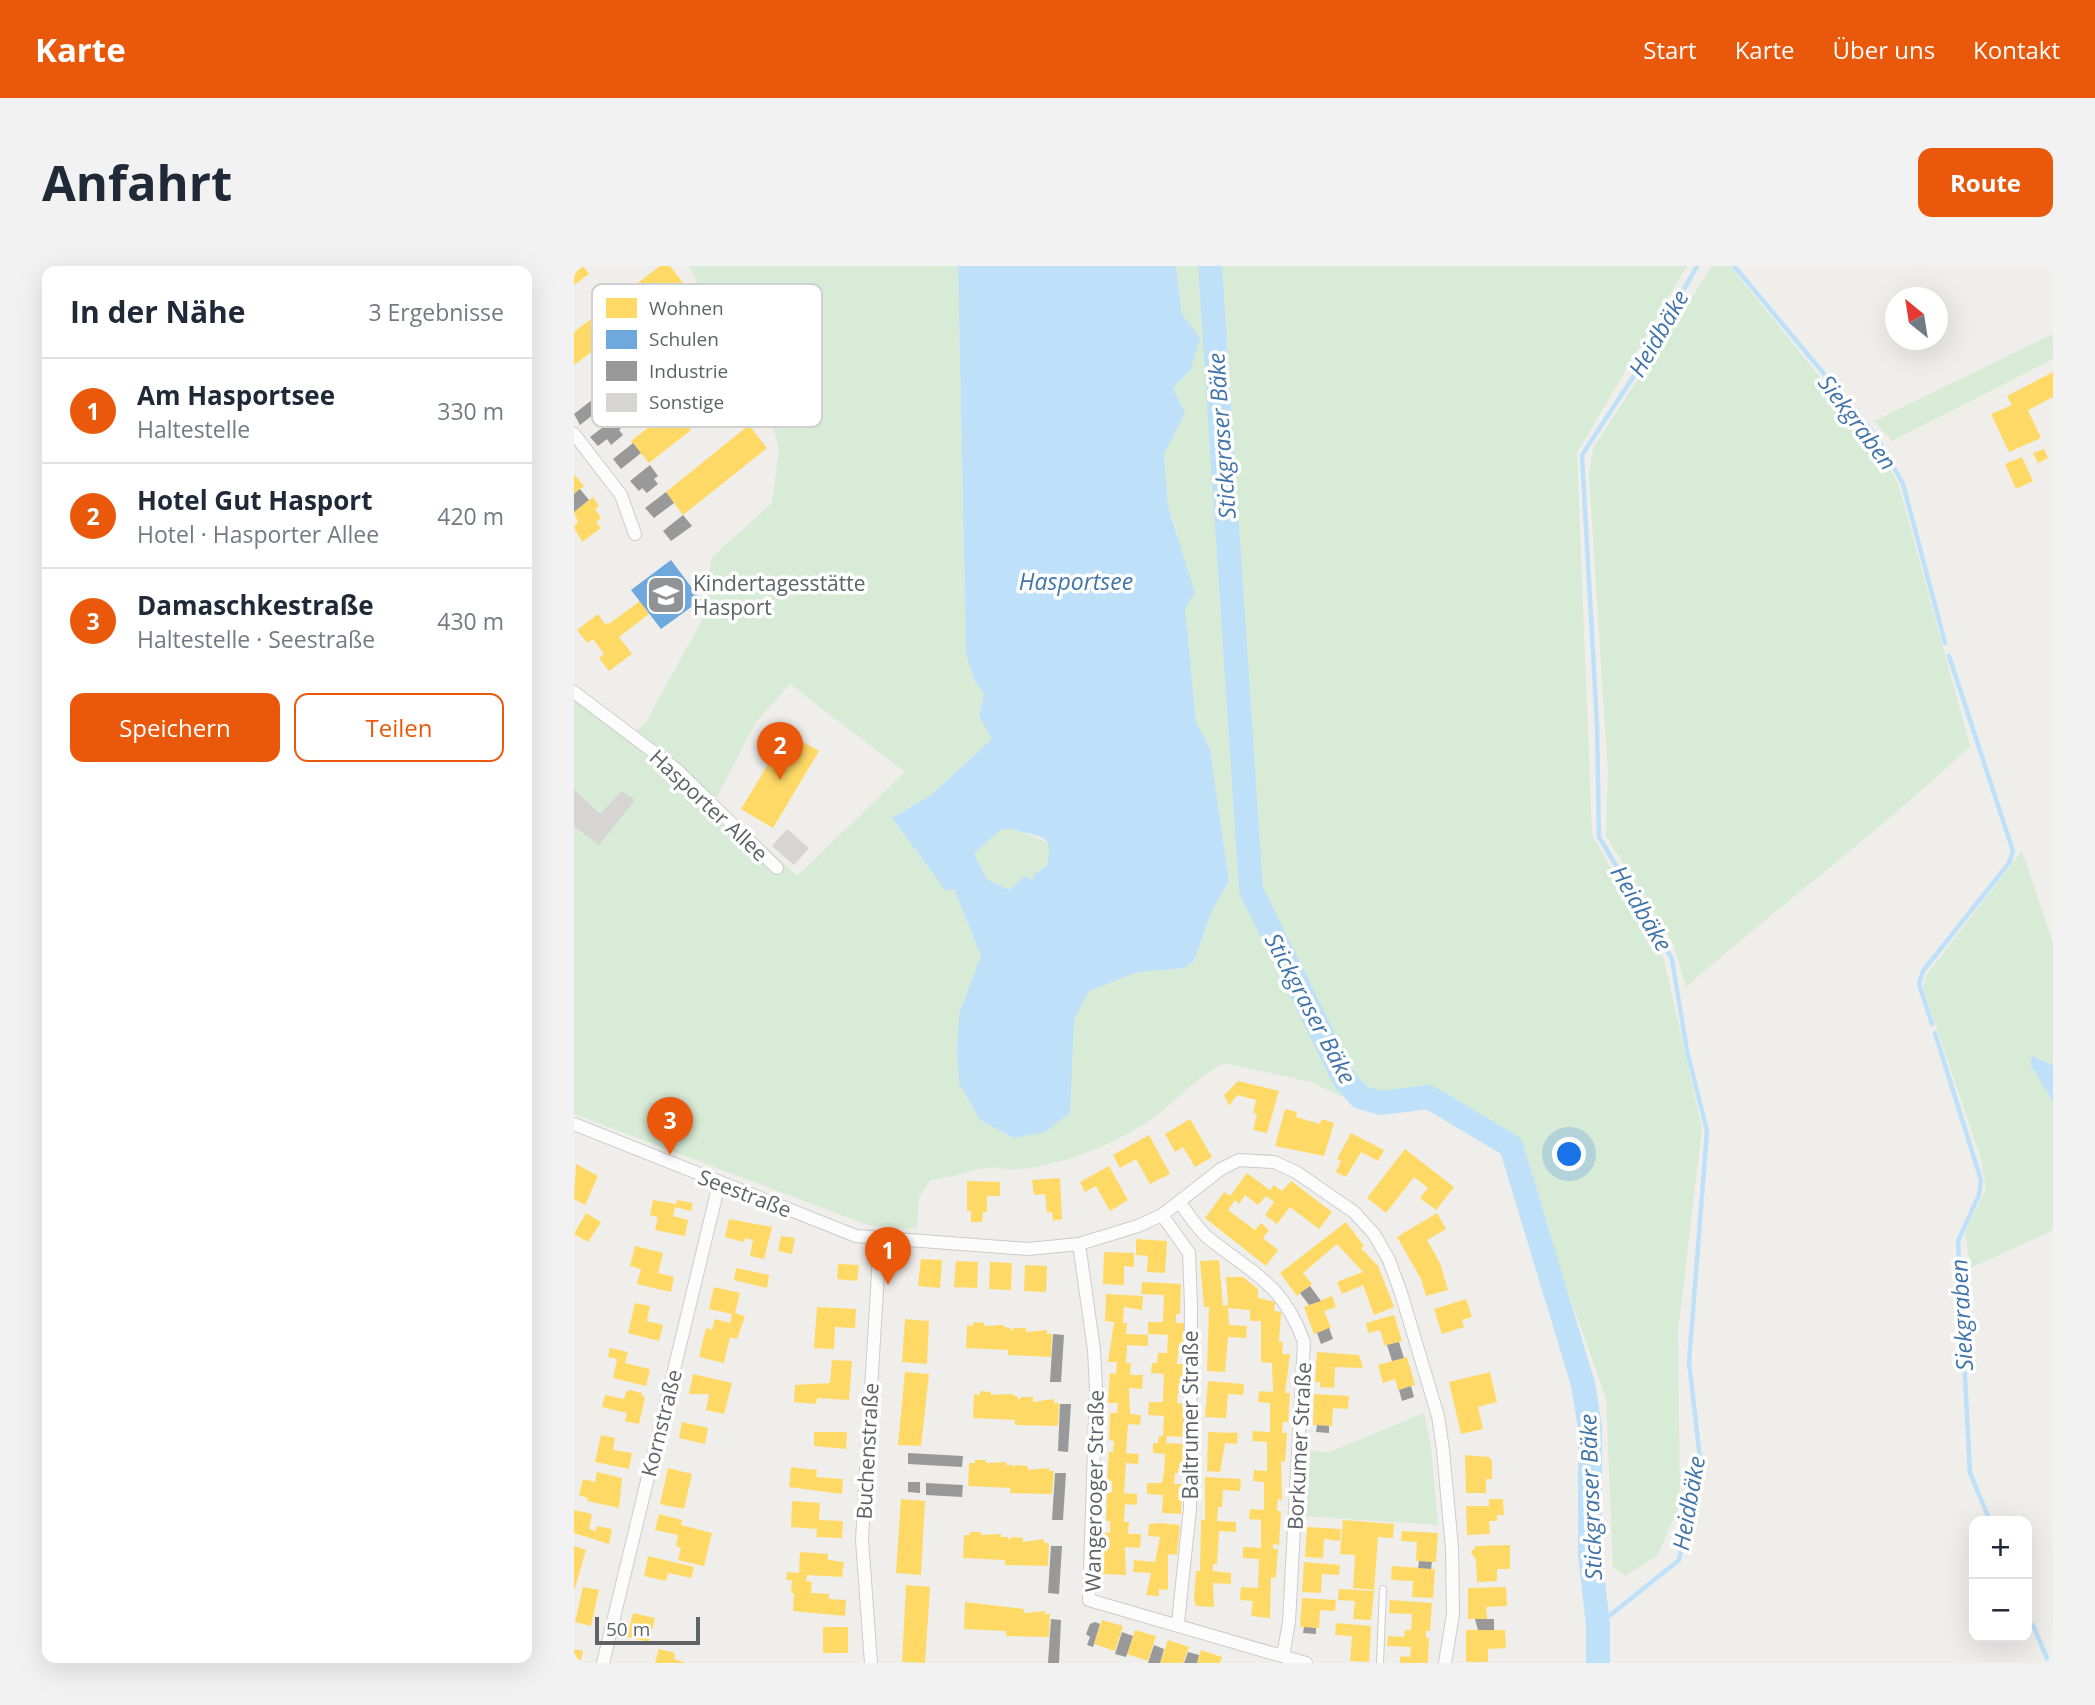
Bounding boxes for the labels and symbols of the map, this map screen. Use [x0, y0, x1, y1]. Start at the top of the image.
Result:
legend [592, 284, 822, 427]
water label: Heidbäke [1620, 284, 1696, 382]
north arrow [1885, 287, 1948, 350]
text: Wohnen [649, 295, 724, 321]
text: Schulen [649, 326, 719, 352]
water label: Stickgraser Bäke [1199, 352, 1243, 520]
text: Industrie [649, 358, 728, 384]
water label: Siekgraben [1811, 368, 1905, 476]
text: Sonstige [649, 389, 724, 415]
water label: Hasportsee [1019, 565, 1133, 597]
place label: Kindertagesstätte Hasport [693, 569, 866, 621]
school or university icon: Kindertagesstätte Hasport [645, 574, 687, 616]
pin: 2 [757, 722, 803, 780]
street label: Hasporter Allee [644, 743, 774, 867]
water label: Heidbäke [1604, 859, 1680, 957]
water label: Stickgraser Bäke [1258, 927, 1364, 1089]
pin: 3 [647, 1097, 693, 1155]
your location [1552, 1137, 1586, 1171]
street label: Seestraße [694, 1162, 796, 1224]
pin: 1 [865, 1227, 911, 1285]
water label: Siekgraben [1942, 1258, 1980, 1372]
street label: Baltrumer Straße [1176, 1331, 1204, 1499]
street label: Borkumer Straße [1281, 1361, 1317, 1531]
street label: Kornstraße [634, 1366, 688, 1480]
street label: Buchenstraße [849, 1382, 885, 1520]
street label: Wangerooger Straße [1078, 1390, 1110, 1592]
water label: Stickgraser Bäke [1571, 1413, 1609, 1581]
water label: Heidbäke [1664, 1453, 1712, 1553]
scale bar [595, 1614, 700, 1646]

